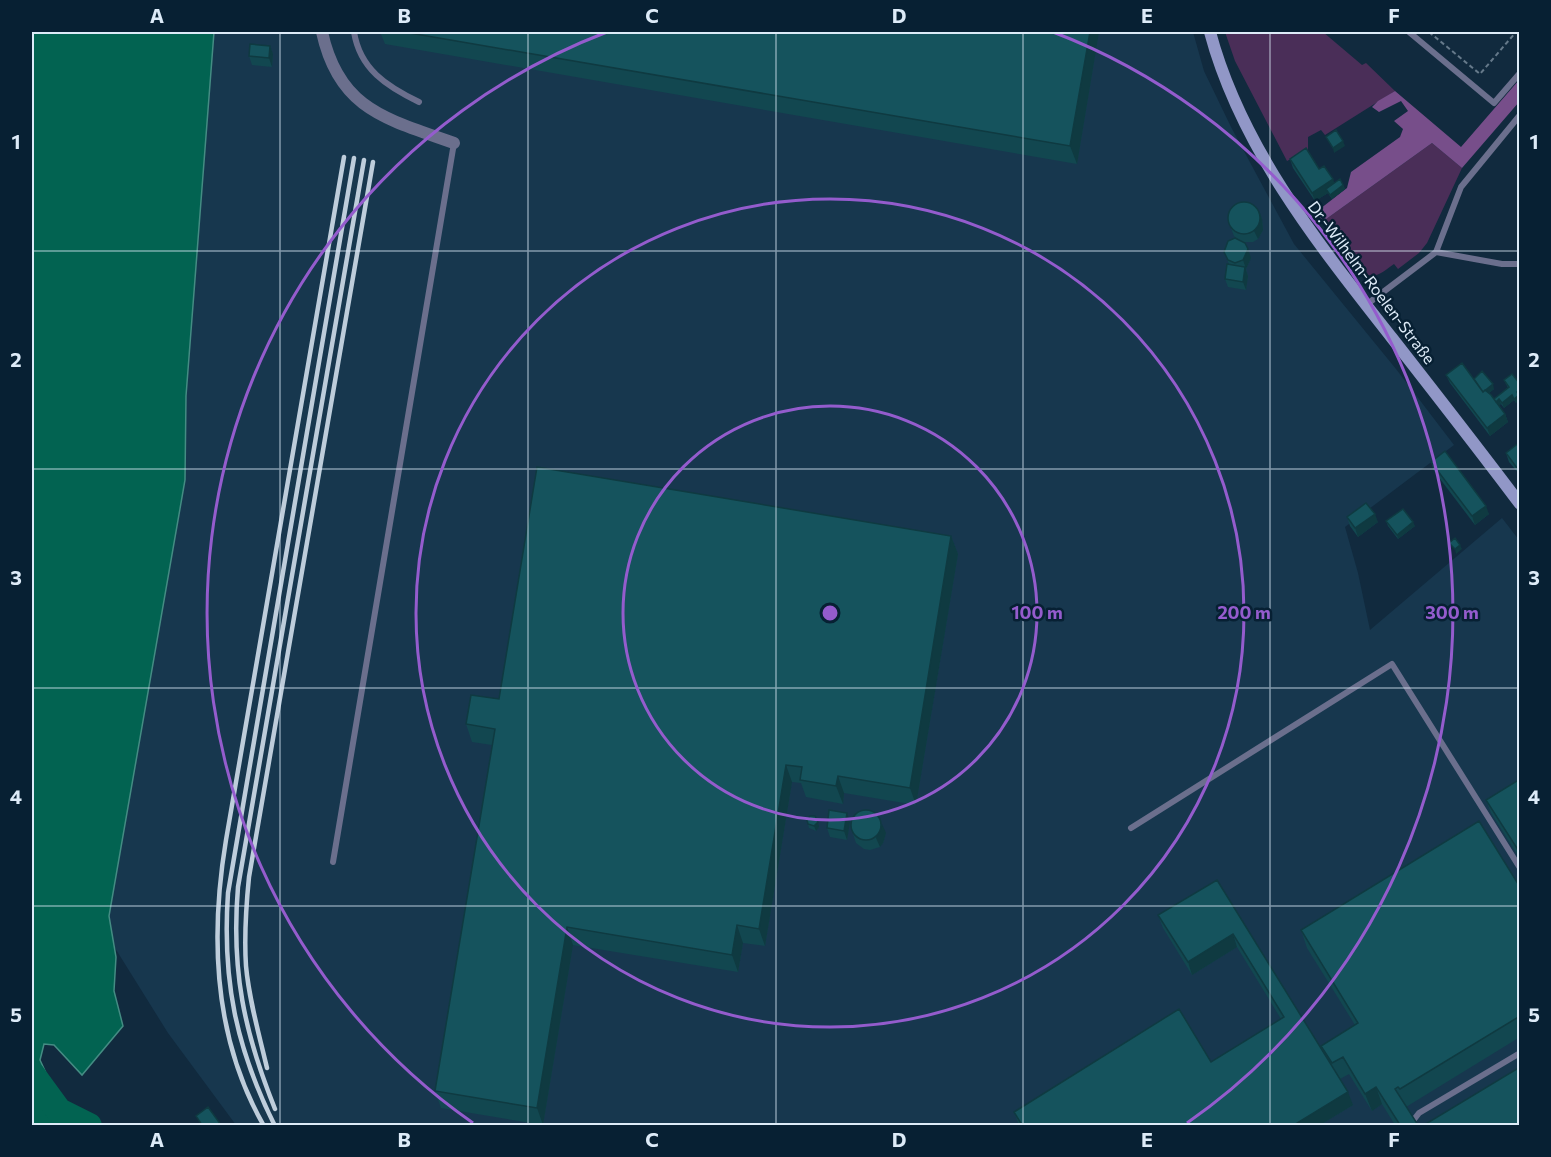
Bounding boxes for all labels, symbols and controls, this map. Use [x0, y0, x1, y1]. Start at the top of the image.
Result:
text: A [150, 3, 164, 27]
text: B [397, 3, 411, 27]
text: C [645, 3, 659, 27]
text: D [892, 3, 906, 27]
text: E [1141, 3, 1153, 27]
text: F [1388, 3, 1400, 27]
text: 1 [11, 129, 21, 153]
text: 1 [1529, 129, 1539, 153]
street label: Dr.-Wilhelm-Roelen-Straße [1304, 197, 1440, 367]
text: 2 [10, 347, 22, 371]
text: 2 [1528, 347, 1540, 371]
text: 3 [10, 565, 22, 589]
text: 3 [1528, 565, 1540, 589]
text: 100 m [1011, 601, 1063, 623]
text: 200 m [1217, 601, 1271, 623]
text: 300 m [1425, 601, 1479, 623]
centre of rings [820, 603, 840, 623]
text: 4 [10, 784, 22, 808]
text: 4 [1528, 784, 1540, 808]
text: 5 [10, 1002, 22, 1026]
text: 5 [1528, 1002, 1540, 1026]
text: A [150, 1127, 164, 1151]
text: B [397, 1127, 411, 1151]
text: C [645, 1127, 659, 1151]
text: D [892, 1127, 906, 1151]
text: E [1141, 1127, 1153, 1151]
text: F [1388, 1127, 1400, 1151]

